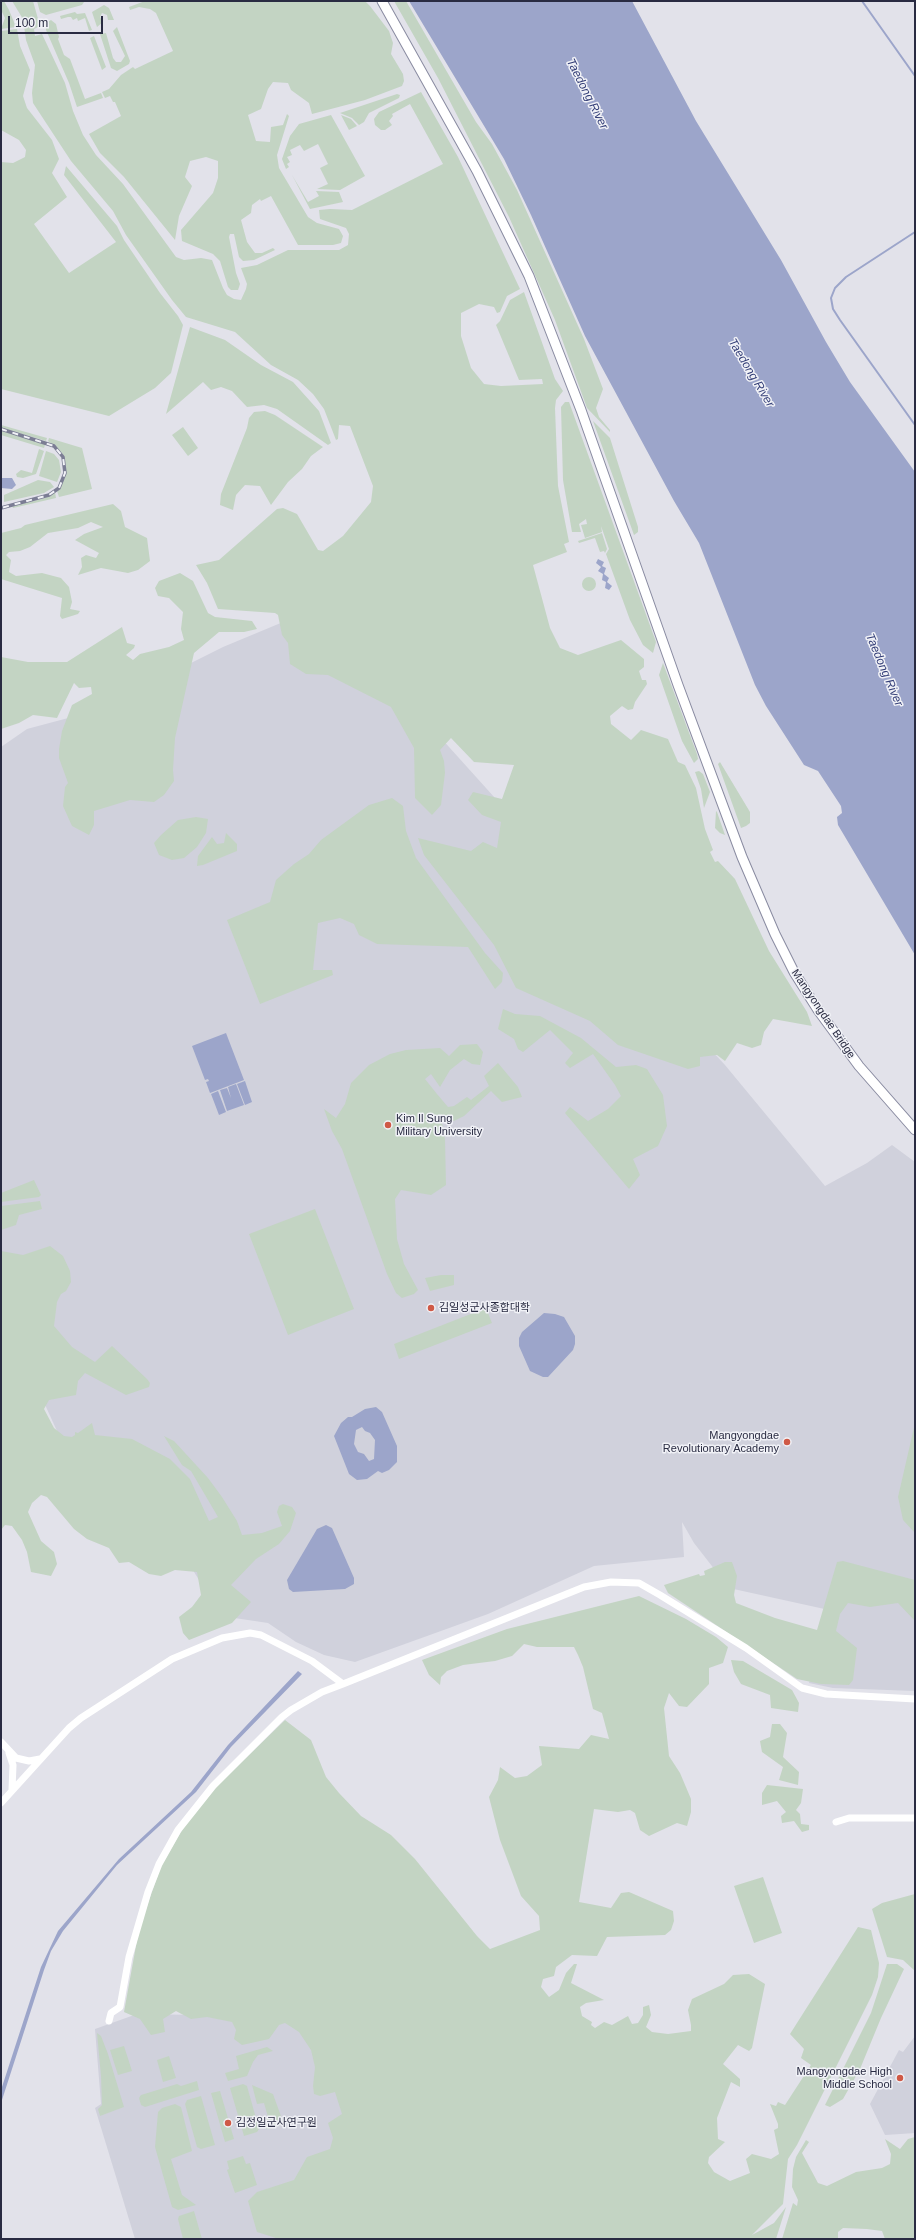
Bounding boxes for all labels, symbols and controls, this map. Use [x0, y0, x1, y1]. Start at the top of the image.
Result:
scale bar [10, 8, 105, 34]
text: 100 m [15, 16, 48, 30]
water label: Taedong River [563, 56, 611, 132]
water label: Taedong River [725, 336, 777, 410]
water label: Taedong River [862, 631, 906, 709]
street label: Mangyongdae Bridge [788, 967, 858, 1061]
place label: Kim Il Sung Military University [396, 1112, 482, 1138]
marker: Kim Il Sung Military University [383, 1120, 393, 1130]
place label: 김일성군사종합대학 [439, 1301, 530, 1315]
marker: 김일성군사종합대학 [426, 1303, 436, 1313]
place label: Mangyongdae Revolutionary Academy [663, 1429, 779, 1455]
marker: Mangyongdae Revolutionary Academy [782, 1437, 792, 1447]
place label: Mangyongdae High Middle School [797, 2065, 892, 2091]
marker: Mangyongdae High Middle School [895, 2073, 905, 2083]
place label: 김정일군사연구원 [236, 2116, 317, 2130]
marker: 김정일군사연구원 [223, 2118, 233, 2128]

